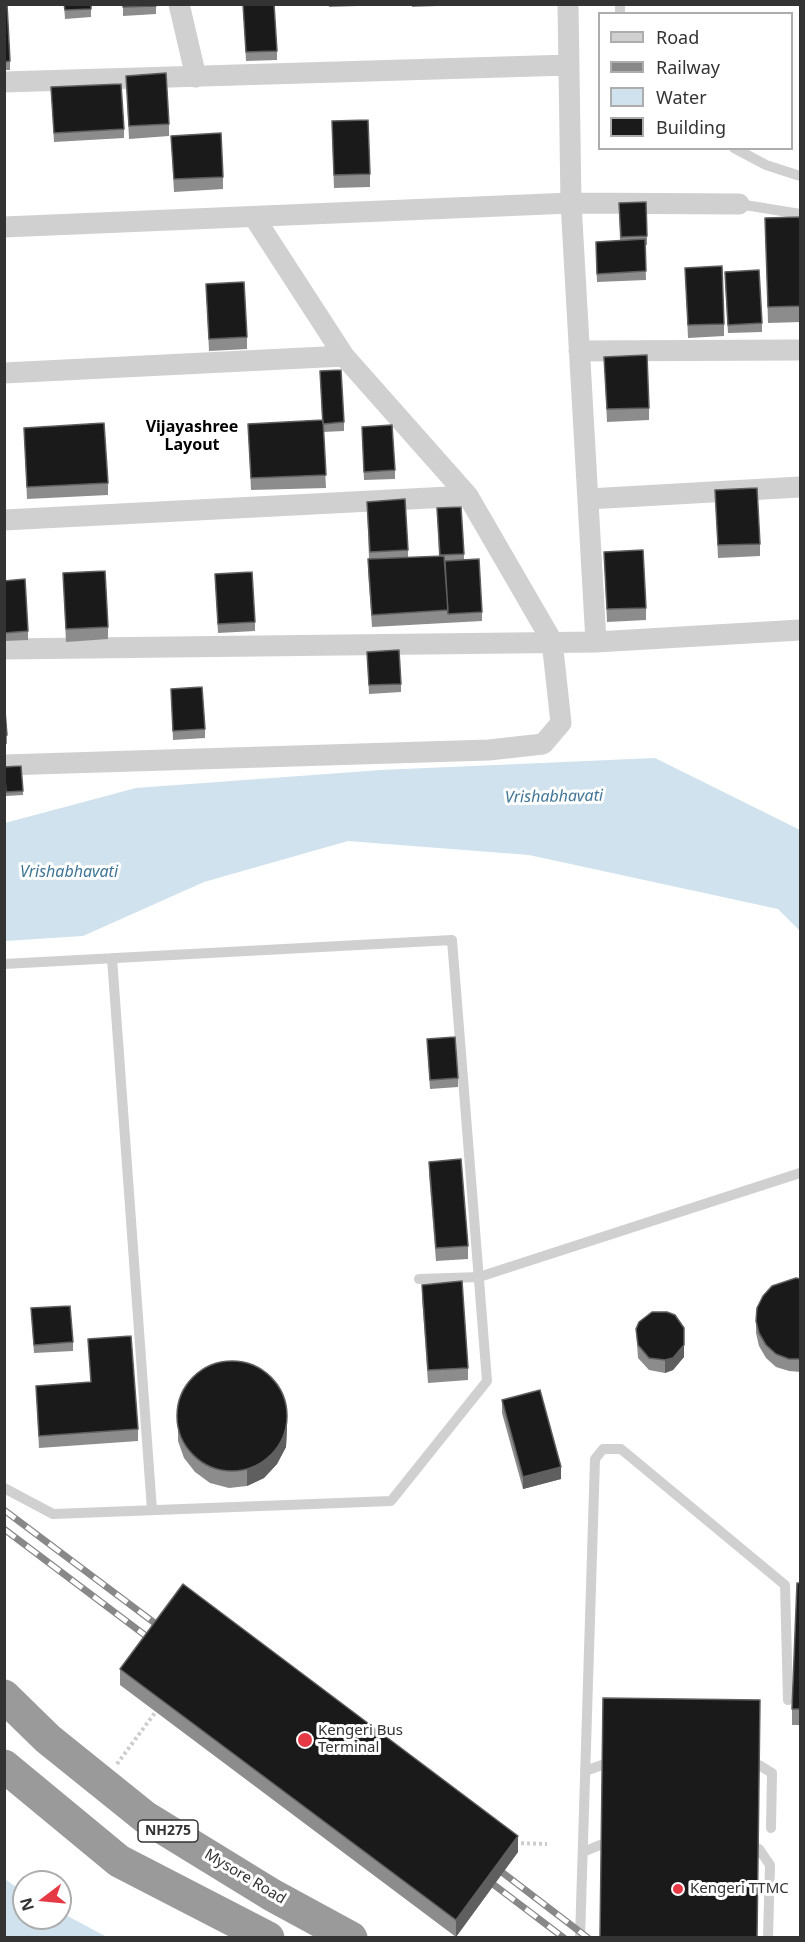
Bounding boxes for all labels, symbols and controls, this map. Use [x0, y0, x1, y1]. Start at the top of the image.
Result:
legend [598, 12, 793, 150]
text: Road [656, 25, 699, 49]
text: Railway [656, 55, 720, 79]
text: Water [656, 85, 707, 109]
text: Building [656, 115, 726, 139]
district label: Vijayashree Layout [146, 417, 238, 455]
water label: Vrishabhavati [505, 787, 603, 807]
water label: Vrishabhavati [20, 862, 118, 882]
place label: Kengeri Bus Terminal [318, 1722, 403, 1757]
marker: Kengeri Bus Terminal [296, 1731, 314, 1749]
road number: NH275 [138, 1820, 198, 1842]
street label: Mysore Road [201, 1846, 289, 1908]
north arrow [12, 1870, 72, 1930]
place label: Kengeri TTMC [690, 1880, 789, 1898]
marker: Kengeri TTMC [671, 1882, 685, 1896]
text: N [14, 1895, 39, 1914]

